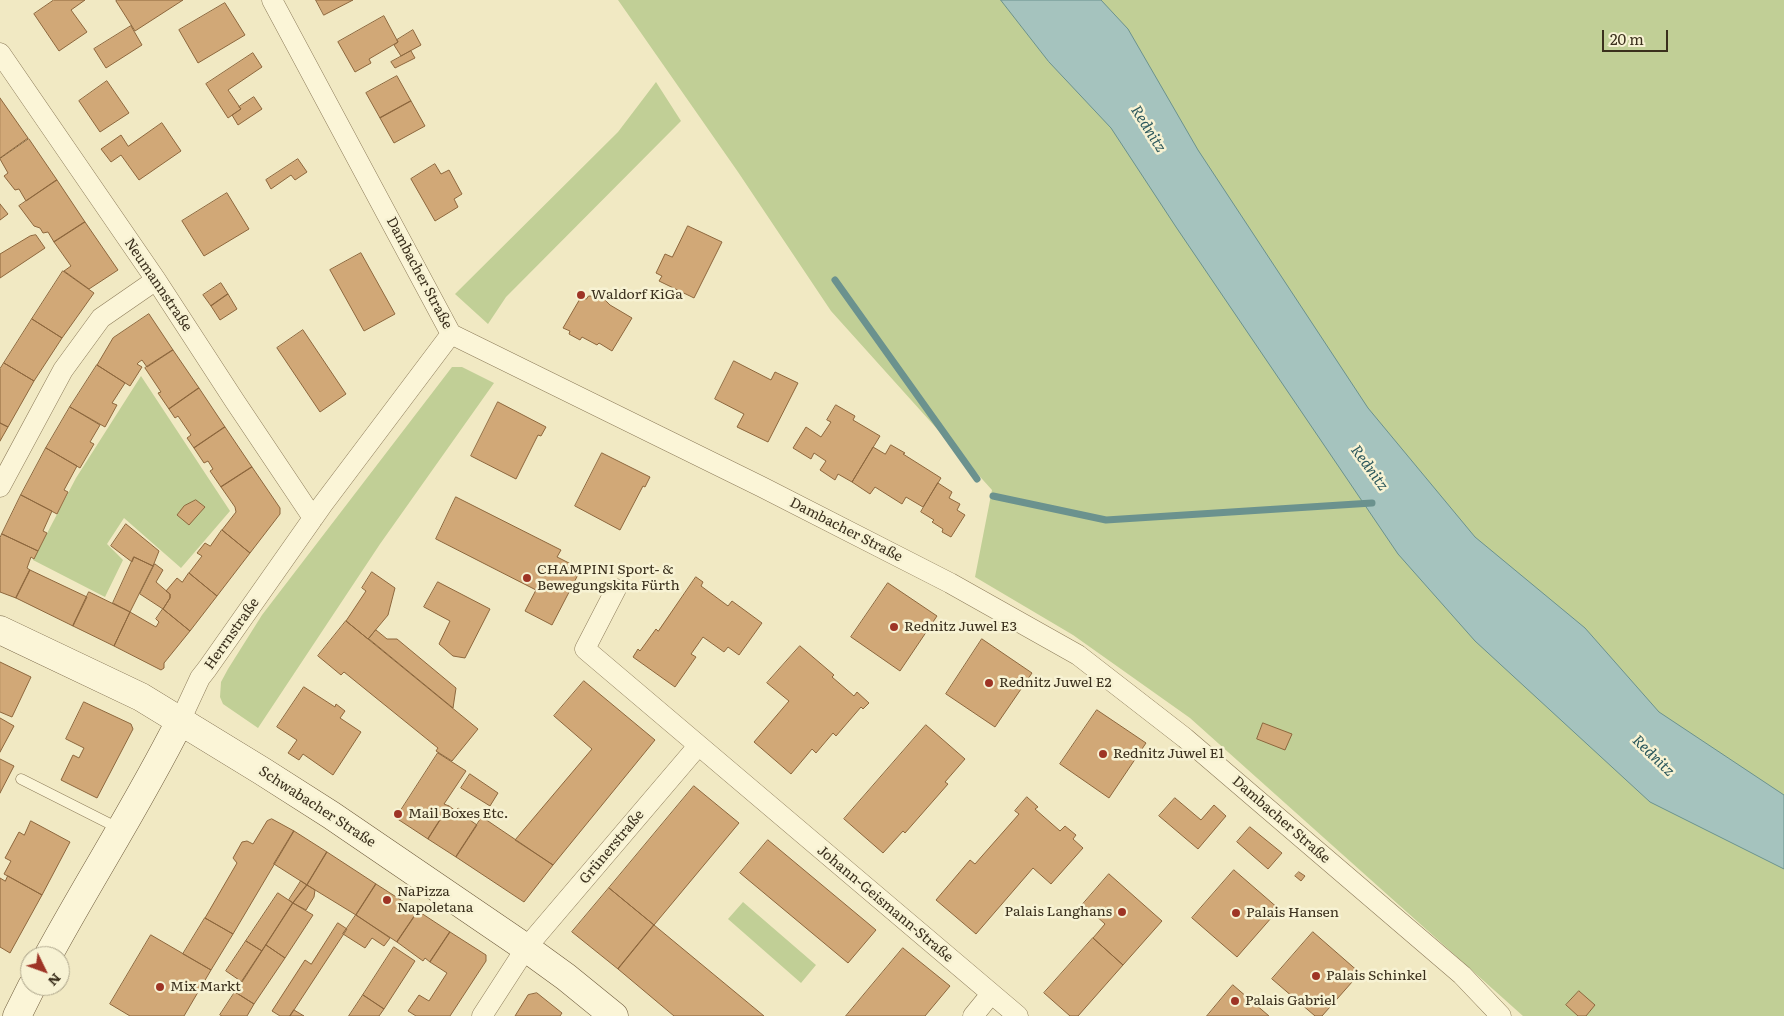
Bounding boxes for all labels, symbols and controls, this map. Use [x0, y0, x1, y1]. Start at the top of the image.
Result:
scale bar [1604, 20, 1670, 52]
text: 20 m [1610, 27, 1644, 50]
water label: Rednitz [1127, 102, 1169, 156]
street label: Dambacher Straße [382, 214, 456, 332]
street label: Neumannstraße [121, 235, 195, 335]
place label: Waldorf KiGa [591, 287, 683, 303]
marker: Waldorf KiGa [575, 289, 587, 301]
water label: Rednitz [1347, 442, 1391, 494]
street label: Dambacher Straße [787, 494, 905, 566]
place label: CHAMPINI Sport- & Bewegungskita Fürth [537, 562, 680, 594]
marker: CHAMPINI Sport- & Bewegungskita Fürth [521, 572, 533, 584]
street label: Herrnstraße [201, 595, 263, 673]
place label: Rednitz Juwel E3 [904, 619, 1017, 635]
marker: Rednitz Juwel E3 [888, 621, 900, 633]
place label: Rednitz Juwel E2 [999, 675, 1112, 691]
marker: Rednitz Juwel E2 [983, 677, 995, 689]
water label: Rednitz [1628, 732, 1678, 780]
place label: Rednitz Juwel E1 [1113, 746, 1224, 762]
marker: Rednitz Juwel E1 [1097, 748, 1109, 760]
street label: Schwabacher Straße [255, 763, 379, 851]
street label: Dambacher Straße [1229, 773, 1333, 867]
place label: Mail Boxes Etc. [408, 806, 508, 822]
street label: Grünerstraße [576, 807, 648, 887]
marker: Mail Boxes Etc. [392, 808, 404, 820]
street label: Johann-Geismann-Straße [814, 842, 956, 966]
place label: NaPizza Napoletana [397, 884, 473, 916]
marker: NaPizza Napoletana [381, 894, 393, 906]
place label: Palais Langhans [1005, 904, 1112, 920]
place label: Palais Hansen [1246, 905, 1339, 921]
marker: Palais Langhans [1116, 906, 1128, 918]
marker: Palais Hansen [1230, 907, 1242, 919]
north arrow [20, 946, 70, 996]
place label: Palais Schinkel [1326, 968, 1427, 984]
text: N [44, 969, 67, 991]
marker: Palais Schinkel [1310, 970, 1322, 982]
place label: Mix Markt [170, 979, 241, 995]
marker: Mix Markt [154, 981, 166, 993]
place label: Palais Gabriel [1245, 993, 1336, 1009]
marker: Palais Gabriel [1229, 995, 1241, 1007]

